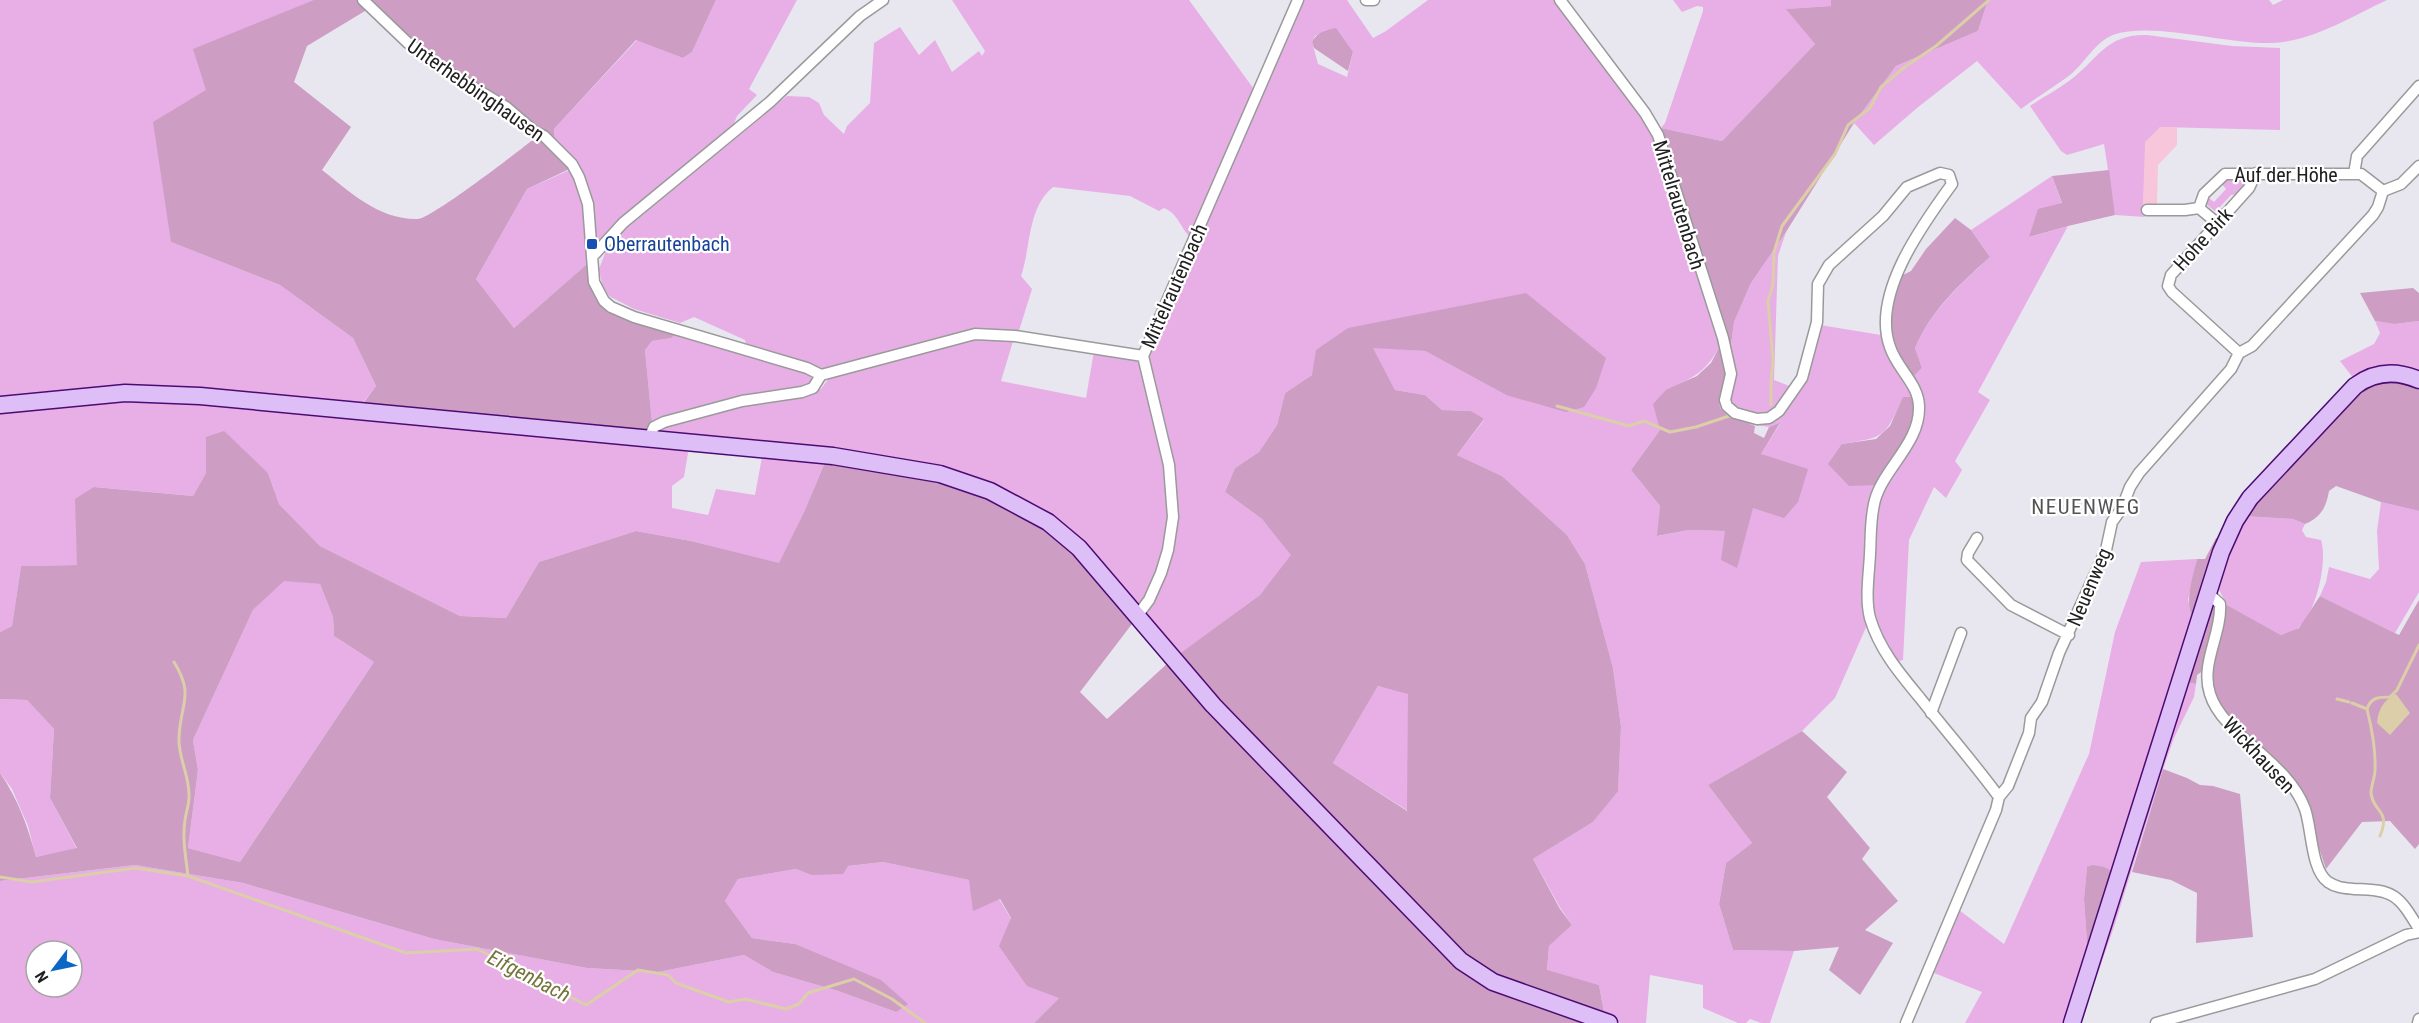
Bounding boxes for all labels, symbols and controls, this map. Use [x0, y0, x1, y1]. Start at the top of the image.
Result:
street label: Unterhebbinghausen [403, 34, 549, 146]
street label: Mittelrautenbach [1648, 138, 1710, 272]
street label: Auf der Höhe [2234, 163, 2338, 187]
street label: Hohe Birk [2168, 202, 2238, 276]
street label: Mittelrautenbach [1136, 220, 1212, 352]
place label: Oberrautenbach [604, 232, 730, 256]
marker: Oberrautenbach [585, 237, 599, 251]
district label: NEUENWEG [2031, 495, 2141, 519]
street label: Neuenweg [2062, 544, 2116, 630]
street label: Wickhausen [2218, 712, 2300, 798]
north arrow [24, 939, 84, 999]
water label: Eifgenbach [484, 945, 574, 1007]
text: N [31, 967, 52, 986]

